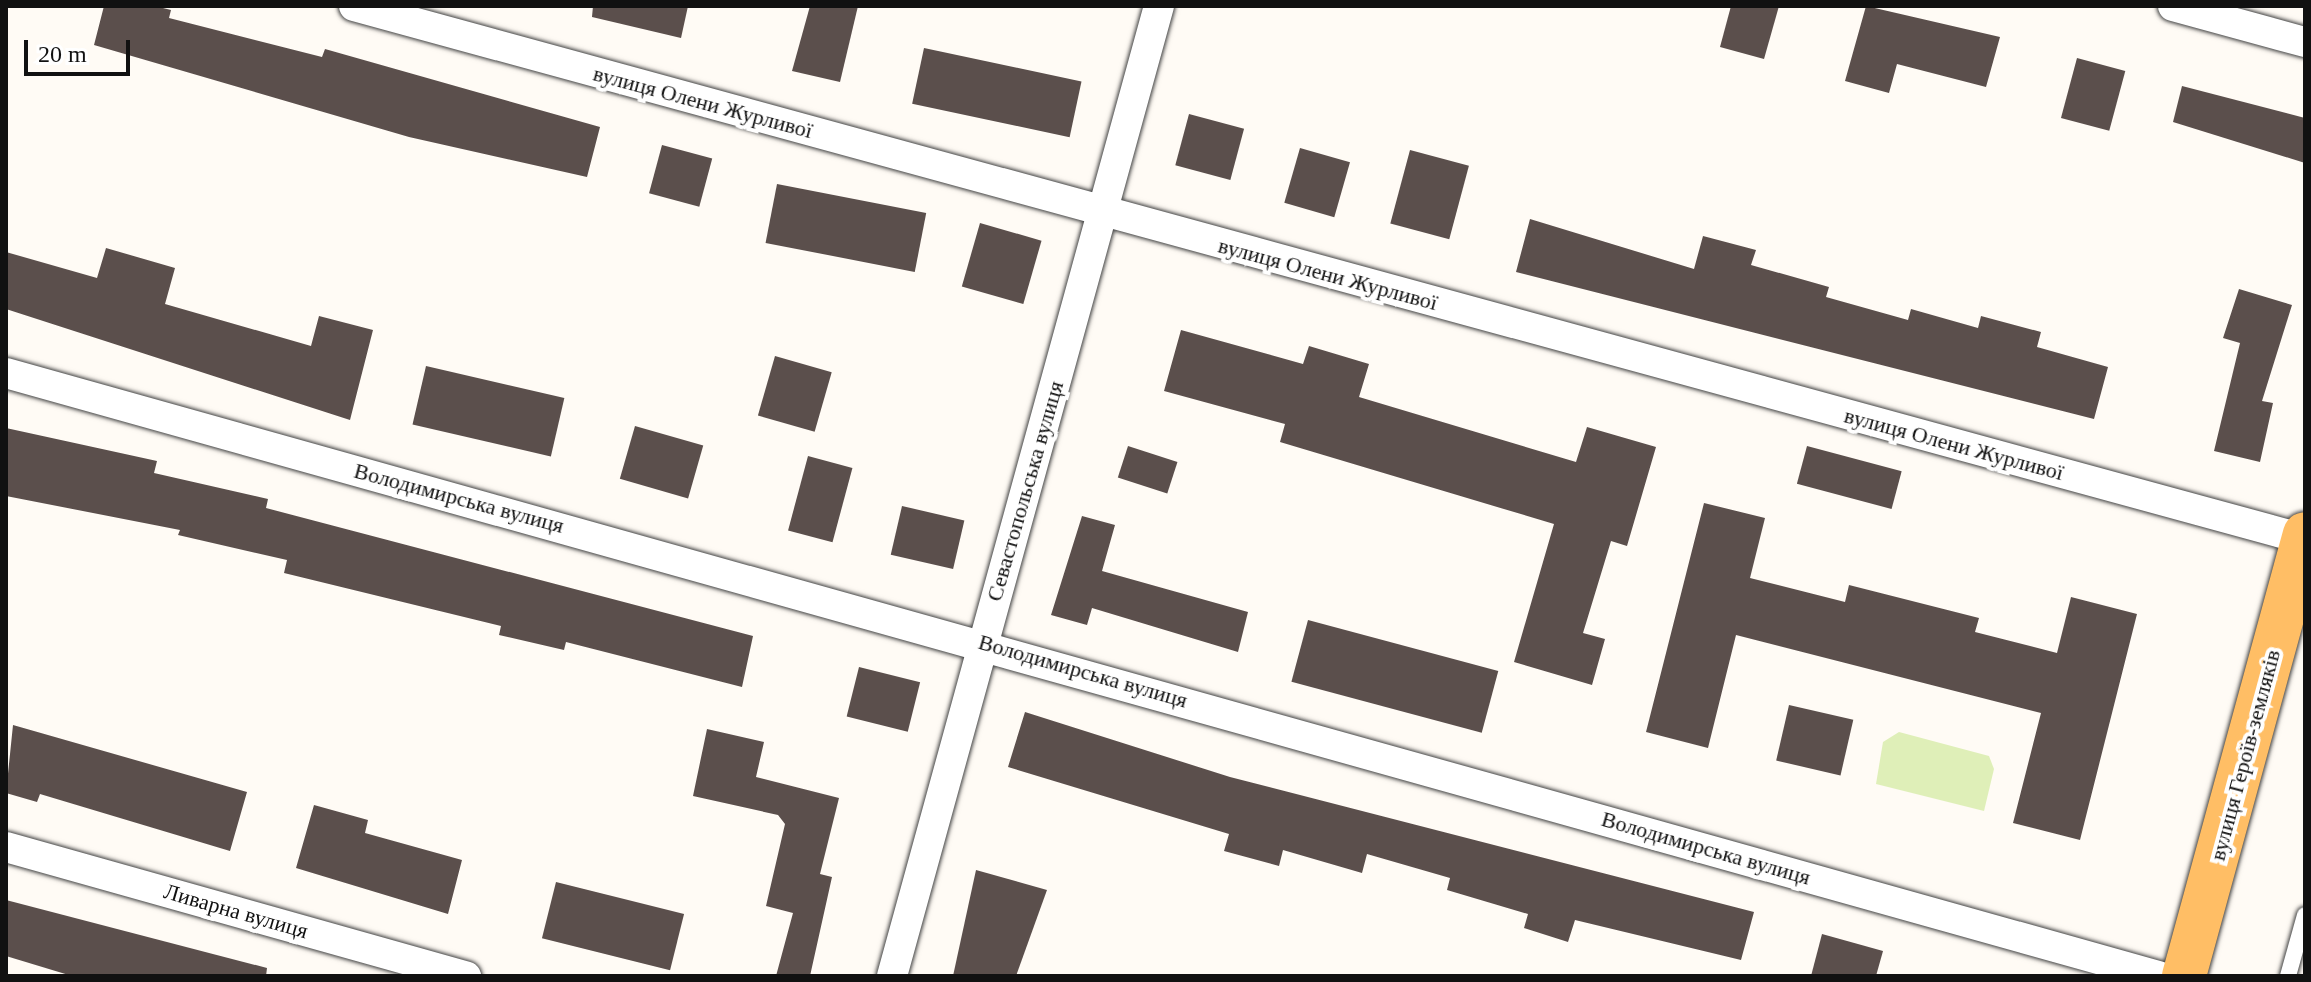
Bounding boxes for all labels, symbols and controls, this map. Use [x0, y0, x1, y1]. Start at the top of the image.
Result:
scale bar [28, 24, 134, 74]
text: 20 m [38, 41, 87, 67]
street label: вулиця Олени Журливої [590, 60, 816, 144]
street label: вулиця Олени Журливої [1215, 232, 1441, 316]
street label: Севастопольська вулиця [981, 378, 1069, 604]
street label: вулиця Олени Журливої [1841, 402, 2067, 486]
street label: Володимирська вулиця [351, 457, 567, 539]
street label: Володимирська вулиця [975, 629, 1191, 713]
street label: вулиця Героїв-земляків [2204, 647, 2286, 863]
street label: Володимирська вулиця [1598, 806, 1814, 890]
street label: Ливарна вулиця [161, 878, 311, 944]

